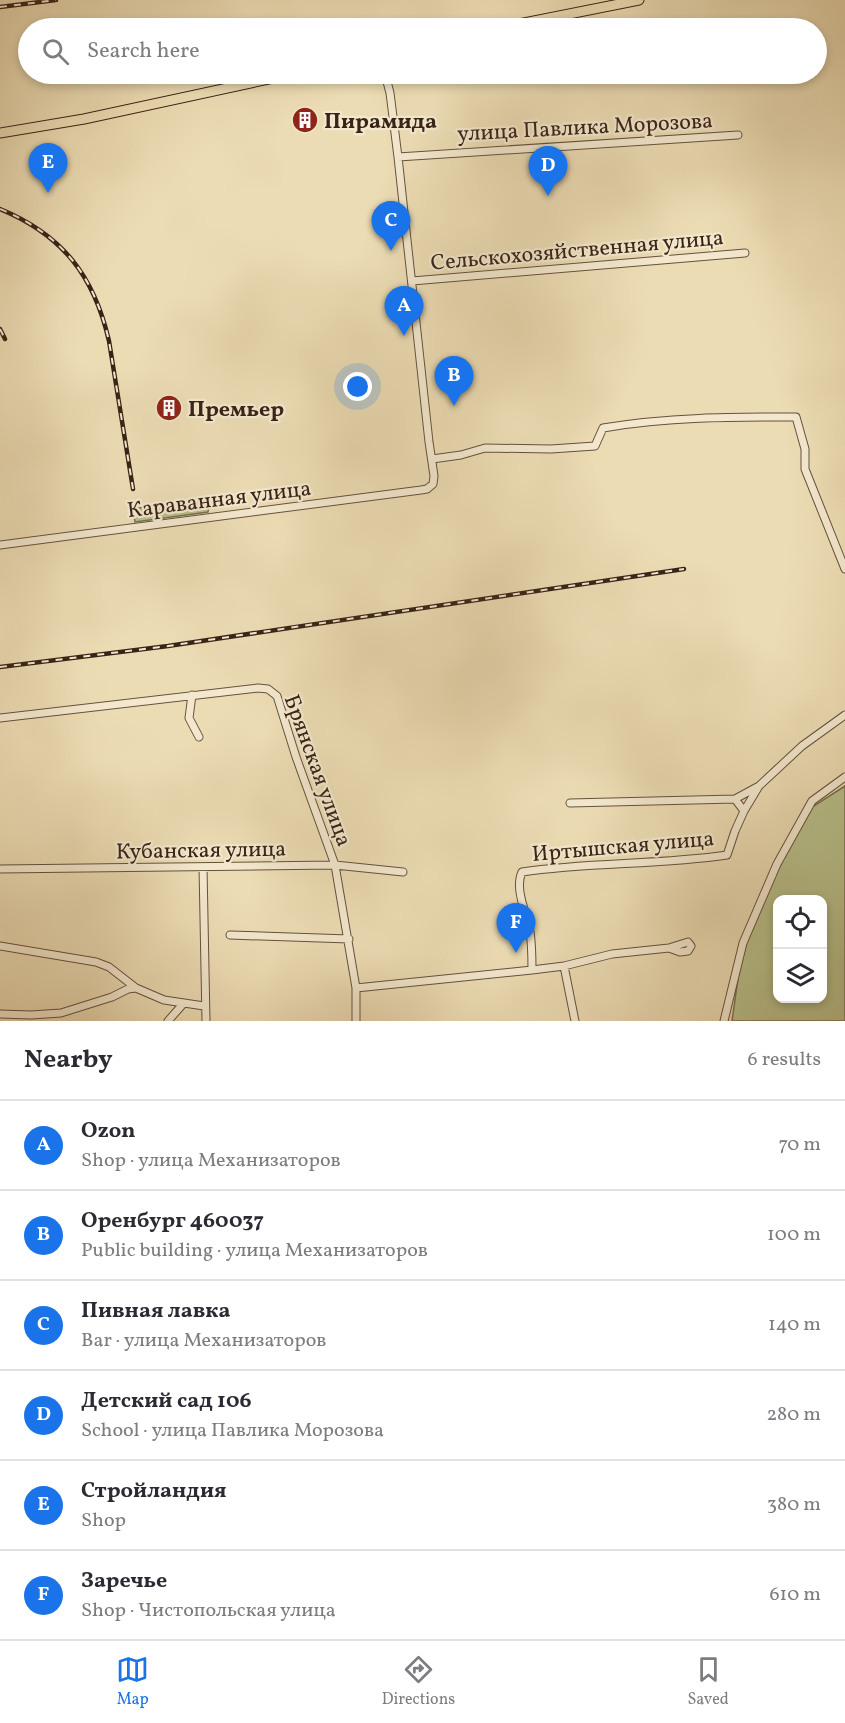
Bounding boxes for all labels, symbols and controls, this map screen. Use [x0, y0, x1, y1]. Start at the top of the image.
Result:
search box [18, 18, 827, 84]
icon: search [39, 35, 72, 68]
text: Search here [87, 36, 200, 67]
building icon: Пирамида [290, 105, 320, 135]
street label: улица Павлика Морозова [457, 106, 714, 151]
place label: Пирамида [324, 107, 437, 138]
pin: E [28, 144, 68, 193]
pin: D [528, 146, 568, 196]
pin: C [372, 202, 410, 251]
street label: Сельскохозяйственная улица [430, 223, 725, 280]
pin: A [384, 286, 424, 336]
pin: B [434, 356, 474, 406]
your location [343, 372, 372, 401]
building icon: Премьер [154, 393, 184, 423]
place label: Премьер [188, 395, 284, 426]
street label: Караванная улица [126, 474, 313, 527]
street label: Брянская улица [275, 690, 359, 851]
street label: Иртышская улица [531, 824, 716, 871]
street label: Кубанская улица [116, 835, 286, 868]
map controls [773, 895, 827, 1003]
button: locate [773, 895, 827, 949]
pin: F [496, 904, 536, 953]
button: layers [773, 949, 827, 1003]
text: Nearby [24, 1042, 113, 1078]
text: 6 results [748, 1046, 821, 1074]
text: Ozon [81, 1116, 136, 1147]
text: A [36, 1131, 51, 1159]
text: 70 m [778, 1131, 821, 1159]
text: Shop · улица Механизаторов [81, 1147, 341, 1175]
text: Оренбург 460037 [81, 1206, 264, 1237]
text: B [37, 1221, 50, 1249]
text: 100 m [767, 1221, 821, 1249]
text: Public building · улица Механизаторов [81, 1237, 428, 1265]
text: Пивная лавка [81, 1296, 230, 1327]
text: C [37, 1311, 50, 1339]
text: 140 m [768, 1311, 821, 1339]
text: Bar · улица Механизаторов [81, 1327, 326, 1355]
text: Детский сад 106 [81, 1386, 252, 1417]
text: D [36, 1401, 51, 1429]
text: 280 m [766, 1401, 821, 1429]
text: School · улица Павлика Морозова [81, 1417, 384, 1445]
text: Стройландия [81, 1476, 227, 1507]
text: E [37, 1491, 50, 1519]
text: 380 m [767, 1491, 821, 1519]
text: Shop [81, 1507, 126, 1535]
text: Заречье [81, 1566, 167, 1597]
text: F [38, 1581, 49, 1609]
text: 610 m [769, 1581, 821, 1609]
text: Shop · Чистопольская улица [81, 1597, 336, 1625]
tab: Map [116, 1653, 149, 1711]
tab: Directions [382, 1653, 455, 1711]
tab: Saved [688, 1653, 729, 1711]

